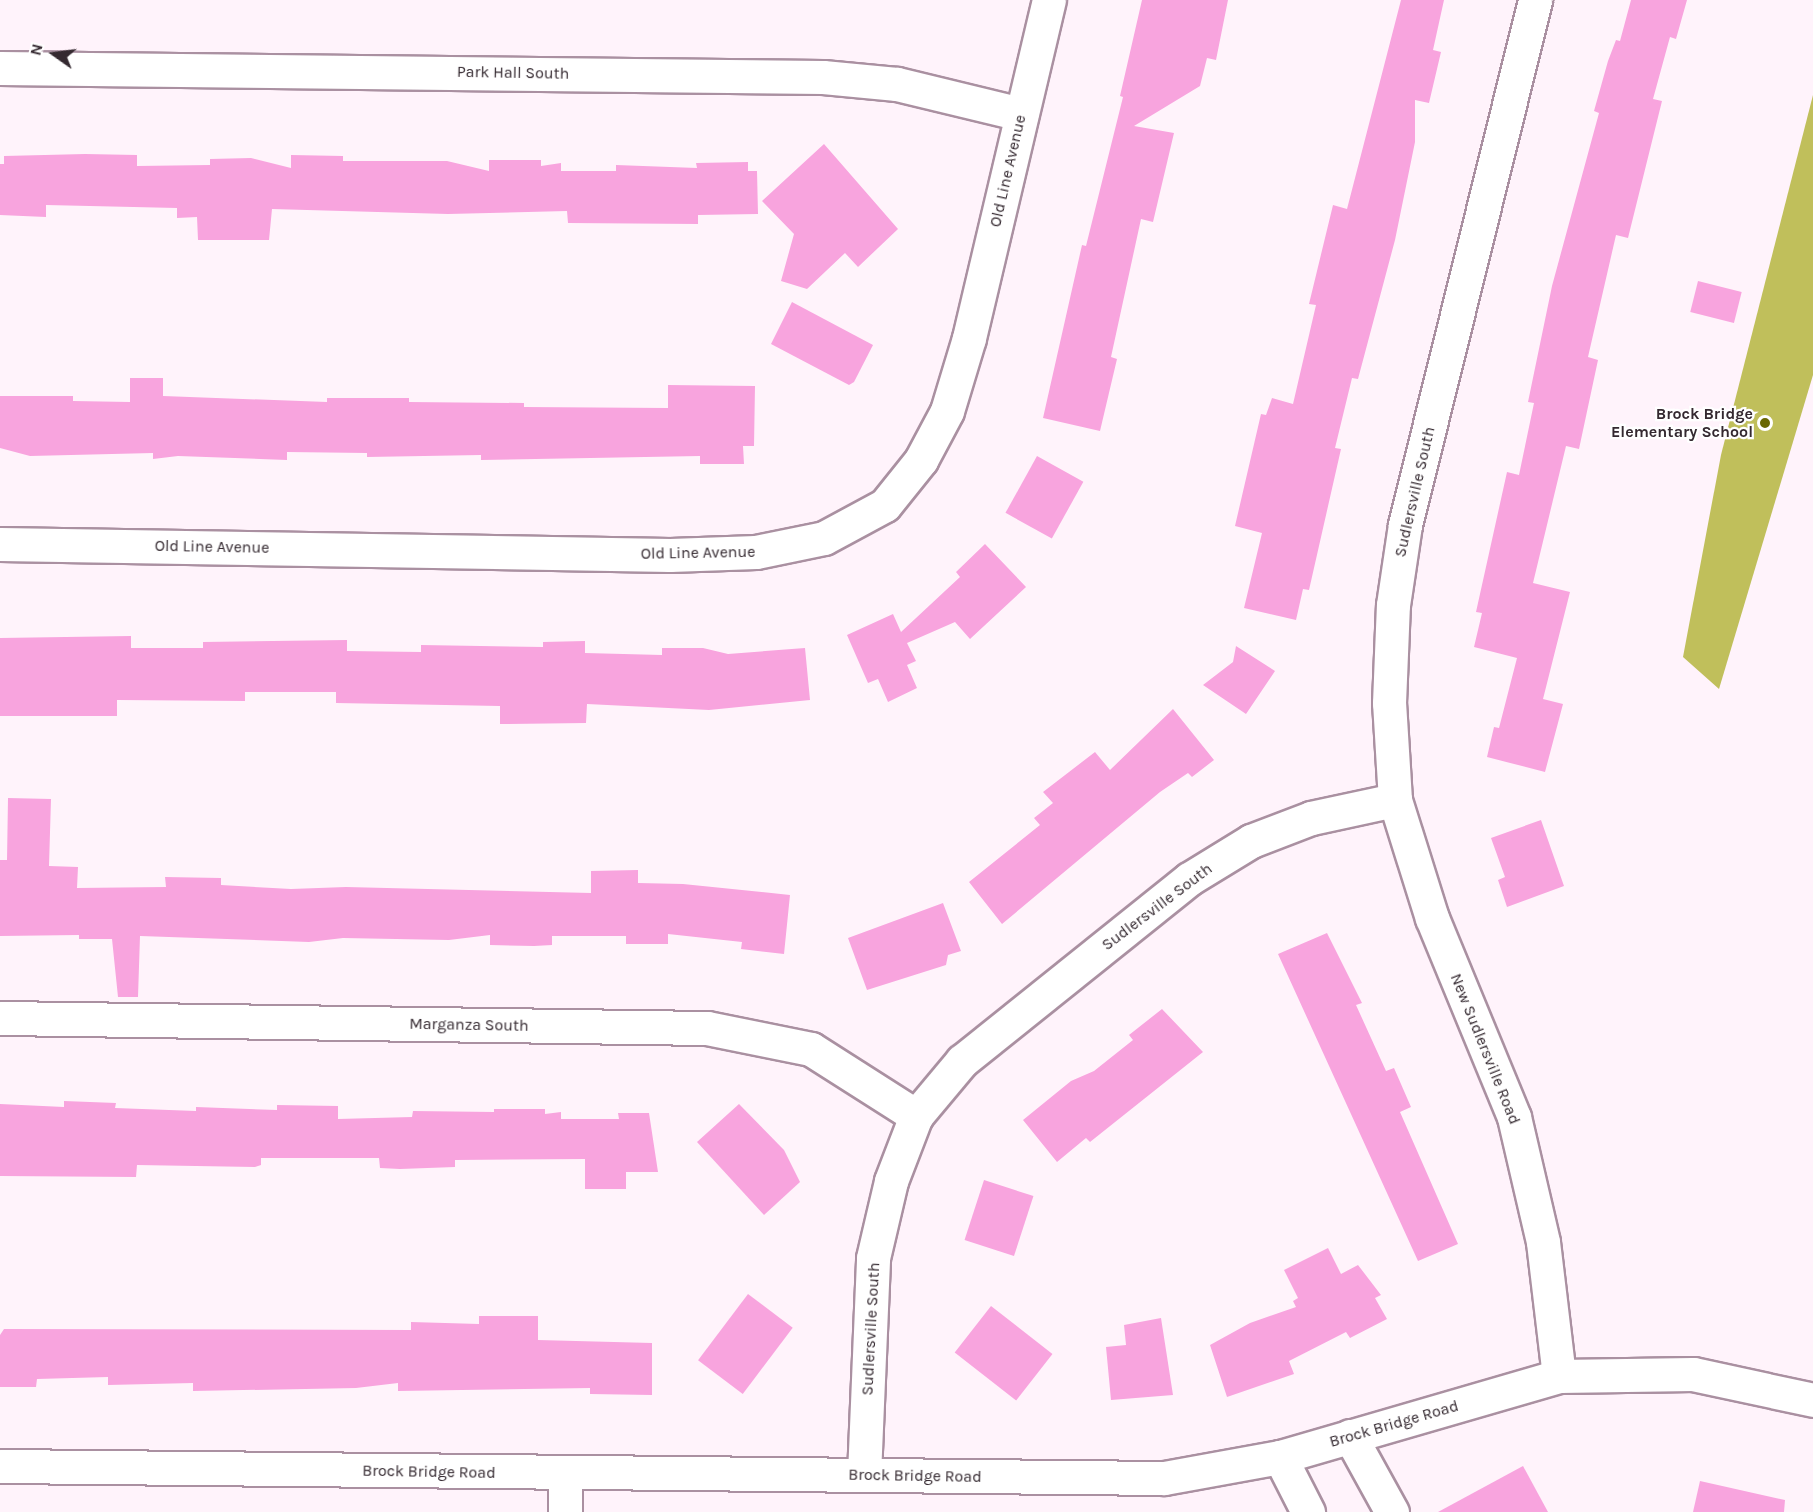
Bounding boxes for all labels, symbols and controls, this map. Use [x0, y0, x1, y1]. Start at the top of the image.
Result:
north arrow [24, 24, 84, 84]
text: N [25, 42, 47, 57]
street label: Park Hall South [457, 62, 569, 84]
street label: Old Line Avenue [986, 113, 1030, 229]
place label: Brock Bridge Elementary School [1611, 404, 1753, 442]
marker: Brock Bridge Elementary School [1758, 416, 1772, 430]
street label: Sudlersville South [1391, 425, 1439, 559]
street label: Old Line Avenue [155, 536, 269, 558]
street label: Old Line Avenue [641, 542, 755, 564]
street label: Sudlersville South [1098, 859, 1216, 955]
street label: New Sudlersville Road [1446, 971, 1524, 1127]
street label: Marganza South [409, 1014, 529, 1036]
street label: Sudlersville South [858, 1262, 884, 1396]
street label: Brock Bridge Road [1327, 1396, 1461, 1452]
street label: Brock Bridge Road [362, 1461, 496, 1483]
street label: Brock Bridge Road [848, 1465, 982, 1487]

